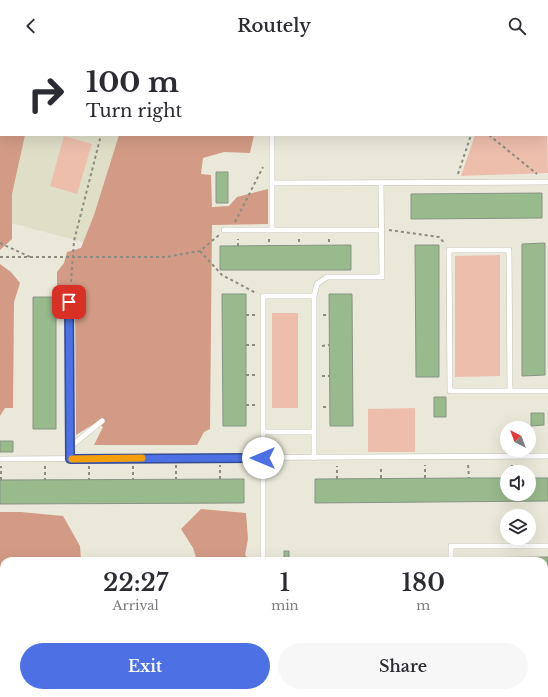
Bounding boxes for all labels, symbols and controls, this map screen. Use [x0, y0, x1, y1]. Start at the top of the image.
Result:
icon: back [20, 15, 42, 37]
text: Routely [237, 15, 311, 37]
icon: search [506, 15, 528, 37]
text: 100 m [86, 65, 179, 100]
icon: right [20, 68, 72, 120]
text: Turn right [86, 100, 182, 122]
pin [52, 285, 86, 319]
icon: arrive [58, 291, 80, 313]
north arrow [500, 421, 536, 457]
map controls [500, 421, 536, 545]
position arrow [242, 437, 284, 479]
button: sound [500, 465, 536, 501]
button: layers [500, 509, 536, 545]
text: 22:27 [103, 568, 168, 597]
text: 1 [280, 568, 290, 597]
text: 180 [402, 568, 445, 597]
text: Arrival [113, 597, 159, 614]
text: min [271, 597, 299, 614]
text: m [416, 597, 430, 614]
button: Exit [20, 643, 270, 689]
button: Share [278, 643, 528, 689]

